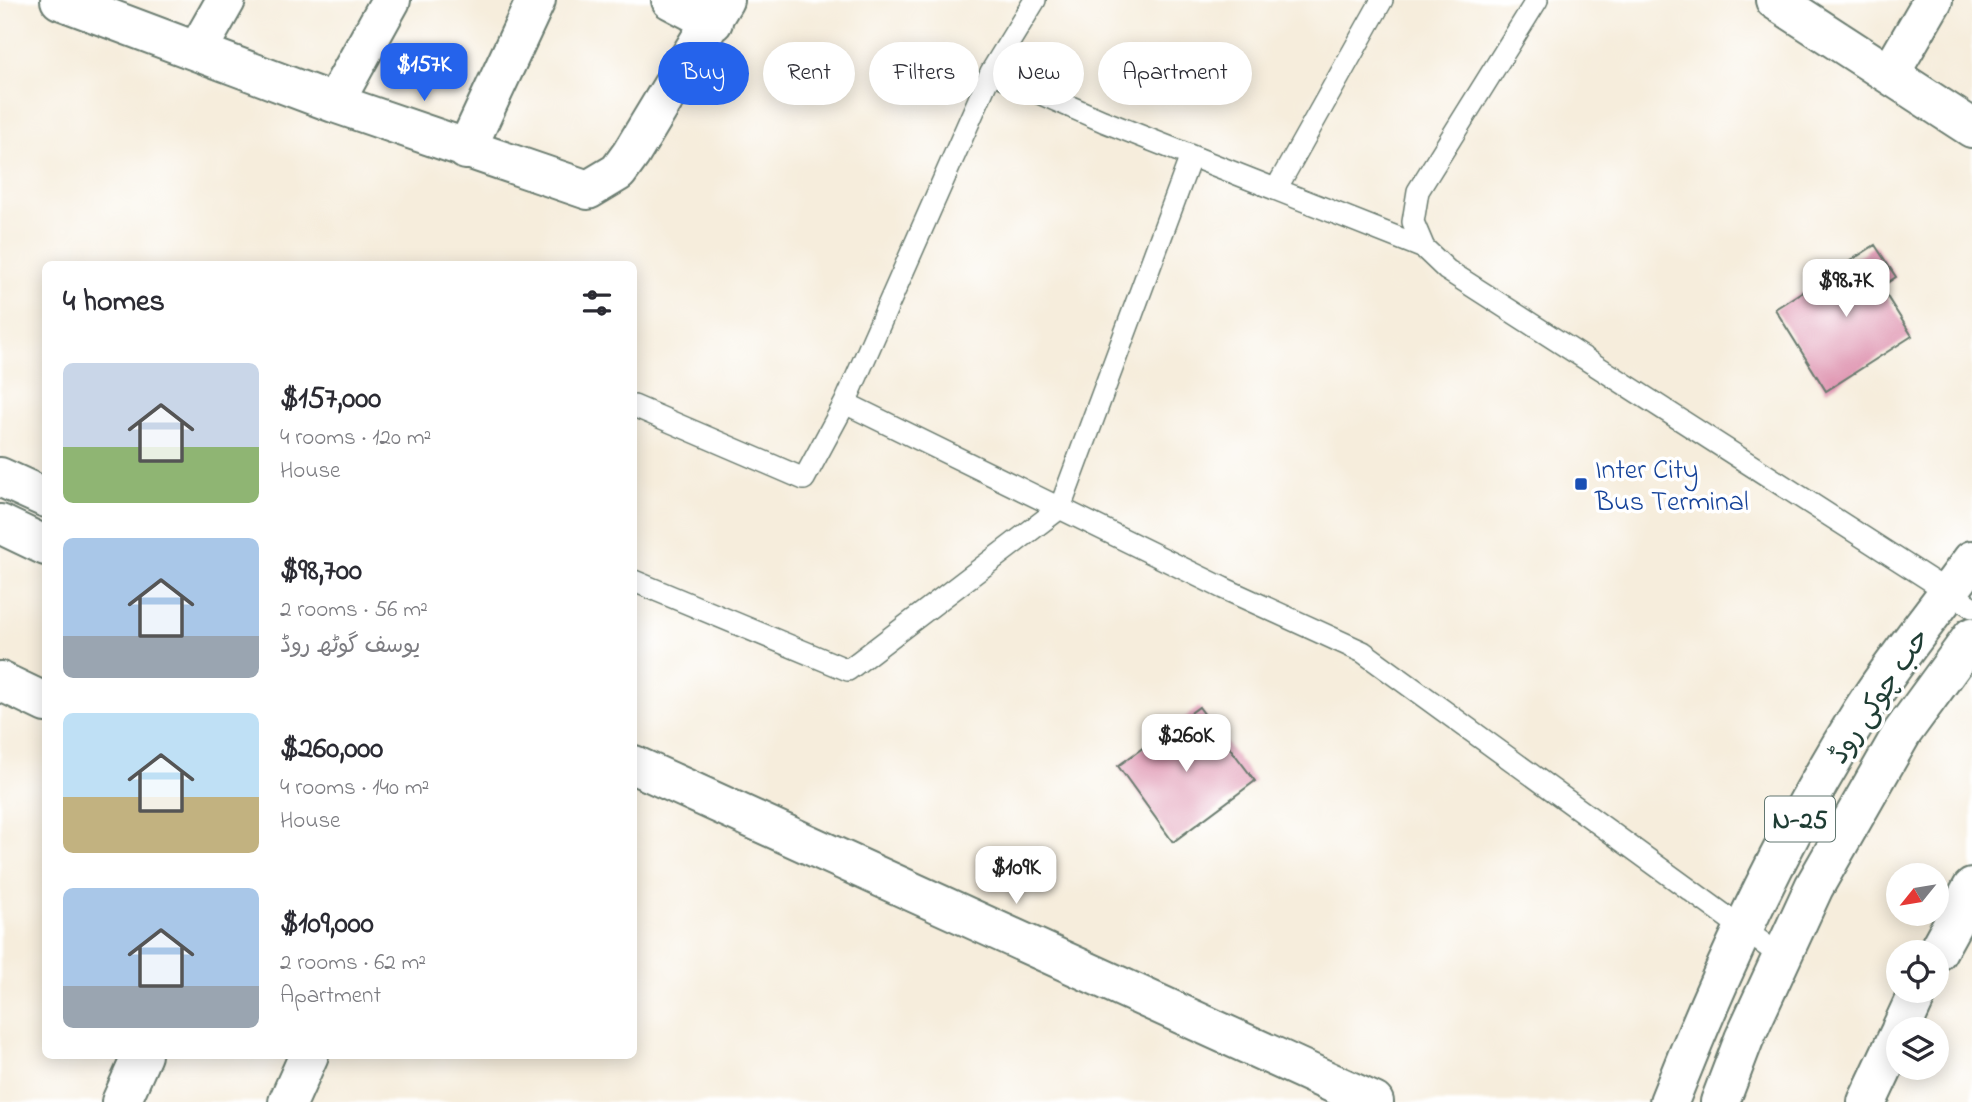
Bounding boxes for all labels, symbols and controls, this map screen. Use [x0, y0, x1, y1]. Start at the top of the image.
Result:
chip: Buy [658, 42, 749, 105]
chip: Rent [763, 42, 855, 105]
chip: Filters [869, 42, 979, 105]
chip: New [993, 42, 1084, 105]
chip: Apartment [1098, 42, 1252, 105]
pin: $157K [375, 43, 473, 103]
text: $157K [396, 49, 452, 82]
pin: $98.7K [1789, 260, 1903, 319]
text: $98.7K [1819, 265, 1873, 298]
text: 4 homes [63, 281, 165, 325]
icon: filters [578, 284, 616, 322]
text: $157,000 [280, 378, 381, 422]
icon: home [119, 391, 203, 475]
text: 4 rooms · 120 m² [280, 422, 431, 455]
place label: Inter City Bus Terminal [1594, 451, 1749, 524]
text: House [280, 455, 340, 488]
marker: Inter City Bus Terminal [1573, 476, 1589, 492]
text: $98,700 [280, 550, 362, 594]
icon: home [119, 566, 203, 650]
text: 2 rooms · 56 m² [280, 594, 428, 627]
street label: حب چوکی روڈ [1820, 621, 1942, 773]
text: یوسف گوٹھ روڈ [280, 630, 420, 663]
pin: $260K [1137, 714, 1235, 774]
text: $260K [1158, 720, 1214, 753]
text: $260,000 [280, 728, 383, 772]
icon: home [119, 741, 203, 825]
text: 4 rooms · 140 m² [280, 772, 429, 805]
road number: N-25 [1765, 796, 1835, 842]
text: House [280, 805, 340, 838]
pin: $109K [967, 846, 1065, 906]
text: $109K [991, 852, 1041, 885]
north arrow [1886, 863, 1950, 926]
map controls [1886, 863, 1949, 1080]
text: $109,000 [280, 903, 374, 947]
icon: home [119, 916, 203, 1000]
button: locate [1886, 940, 1949, 1003]
text: 2 rooms · 62 m² [280, 947, 426, 980]
text: Apartment [280, 980, 381, 1013]
button: layers [1886, 1017, 1949, 1080]

